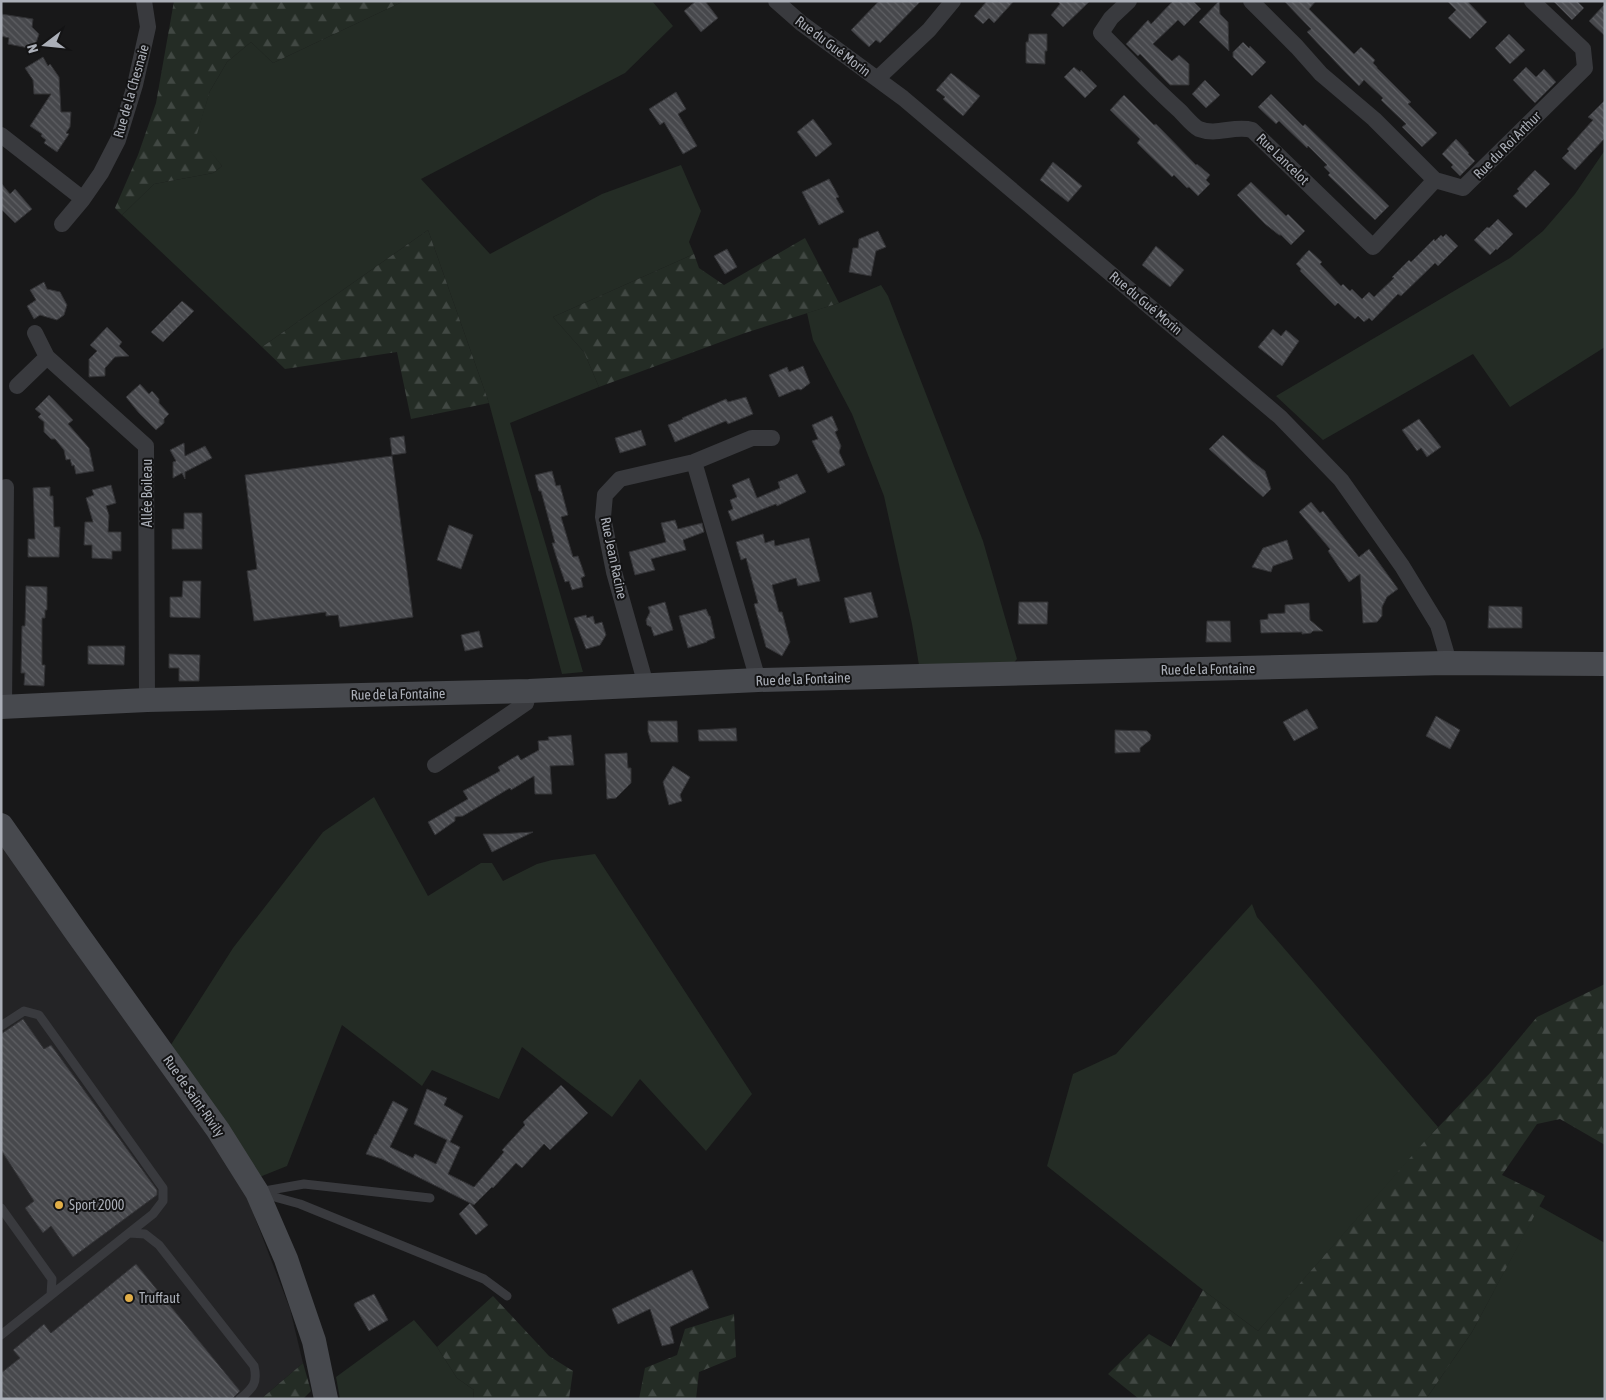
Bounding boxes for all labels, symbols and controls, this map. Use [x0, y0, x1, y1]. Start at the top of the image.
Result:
street label: Rue du Gué Morin [792, 13, 874, 79]
north arrow [20, 20, 70, 70]
text: N [24, 42, 41, 55]
street label: Rue de la Chesnaie [110, 42, 152, 140]
street label: Rue du Roi Arthur [1470, 107, 1545, 182]
street label: Rue Lancelot [1254, 130, 1312, 188]
street label: Rue du Gué Morin [1106, 268, 1186, 338]
street label: Allée Boileau [139, 459, 155, 527]
street label: Rue Jean Racine [598, 516, 630, 600]
street label: Rue de la Fontaine [1161, 660, 1255, 678]
street label: Rue de la Fontaine [755, 669, 851, 689]
street label: Rue de la Fontaine [351, 685, 445, 703]
street label: Rue de Saint-Rivily [160, 1052, 228, 1140]
place label: Sport 2000 [69, 1197, 125, 1213]
marker: Sport 2000 [53, 1199, 65, 1211]
place label: Truffaut [139, 1290, 180, 1306]
marker: Truffaut [123, 1292, 135, 1304]

